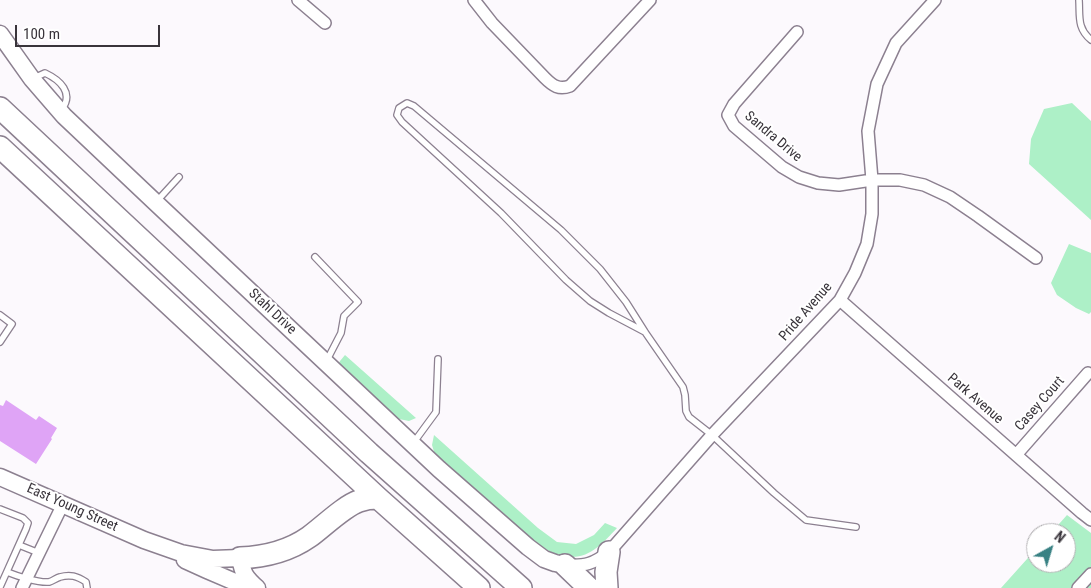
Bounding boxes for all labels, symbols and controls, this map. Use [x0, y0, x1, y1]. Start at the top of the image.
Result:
scale bar [18, 15, 162, 47]
text: 100 m [23, 25, 60, 43]
street label: Sandra Drive [741, 108, 805, 166]
street label: Pride Avenue [776, 279, 836, 345]
street label: Stahl Drive [245, 286, 299, 338]
street label: Park Avenue [944, 370, 1006, 428]
street label: Casey Court [1012, 373, 1068, 435]
street label: East Young Street [24, 480, 120, 536]
north arrow [1026, 523, 1076, 573]
text: N [1051, 528, 1068, 546]

